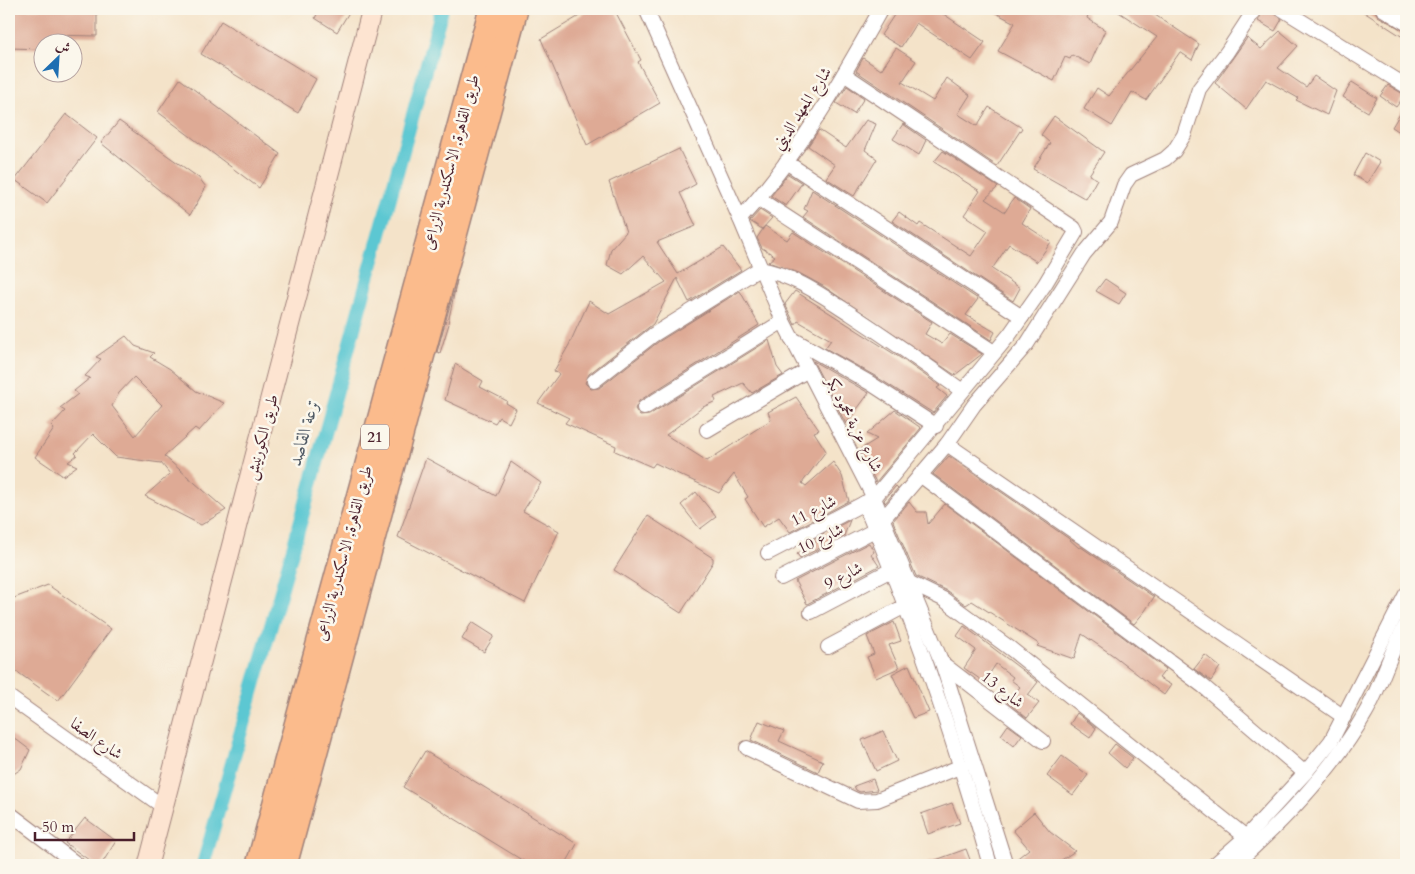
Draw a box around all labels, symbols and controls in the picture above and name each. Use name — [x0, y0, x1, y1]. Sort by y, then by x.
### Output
north arrow — [32, 32, 82, 82]
text: ش — [53, 35, 74, 58]
street label: شارع المعهد الديني — [767, 63, 839, 156]
street label: طريق القاهرة, الاسكندرية الزراعى — [417, 72, 485, 252]
street label: شارع عزبة محمود بكر — [818, 371, 888, 477]
street label: طريق الكورنيش — [240, 392, 284, 483]
water label: ترعة القاصد — [283, 396, 326, 469]
road number: 21 — [361, 424, 389, 450]
street label: طريق القاهرة, الاسكندرية الزراعى — [310, 463, 378, 643]
street label: شارع 11 — [787, 490, 841, 533]
street label: شارع 10 — [794, 518, 848, 561]
street label: شارع 9 — [821, 557, 867, 597]
street label: شارع 13 — [975, 666, 1028, 715]
street label: شارع الصفا — [65, 713, 127, 767]
scale bar — [35, 809, 134, 841]
text: 50 m — [42, 817, 74, 837]

